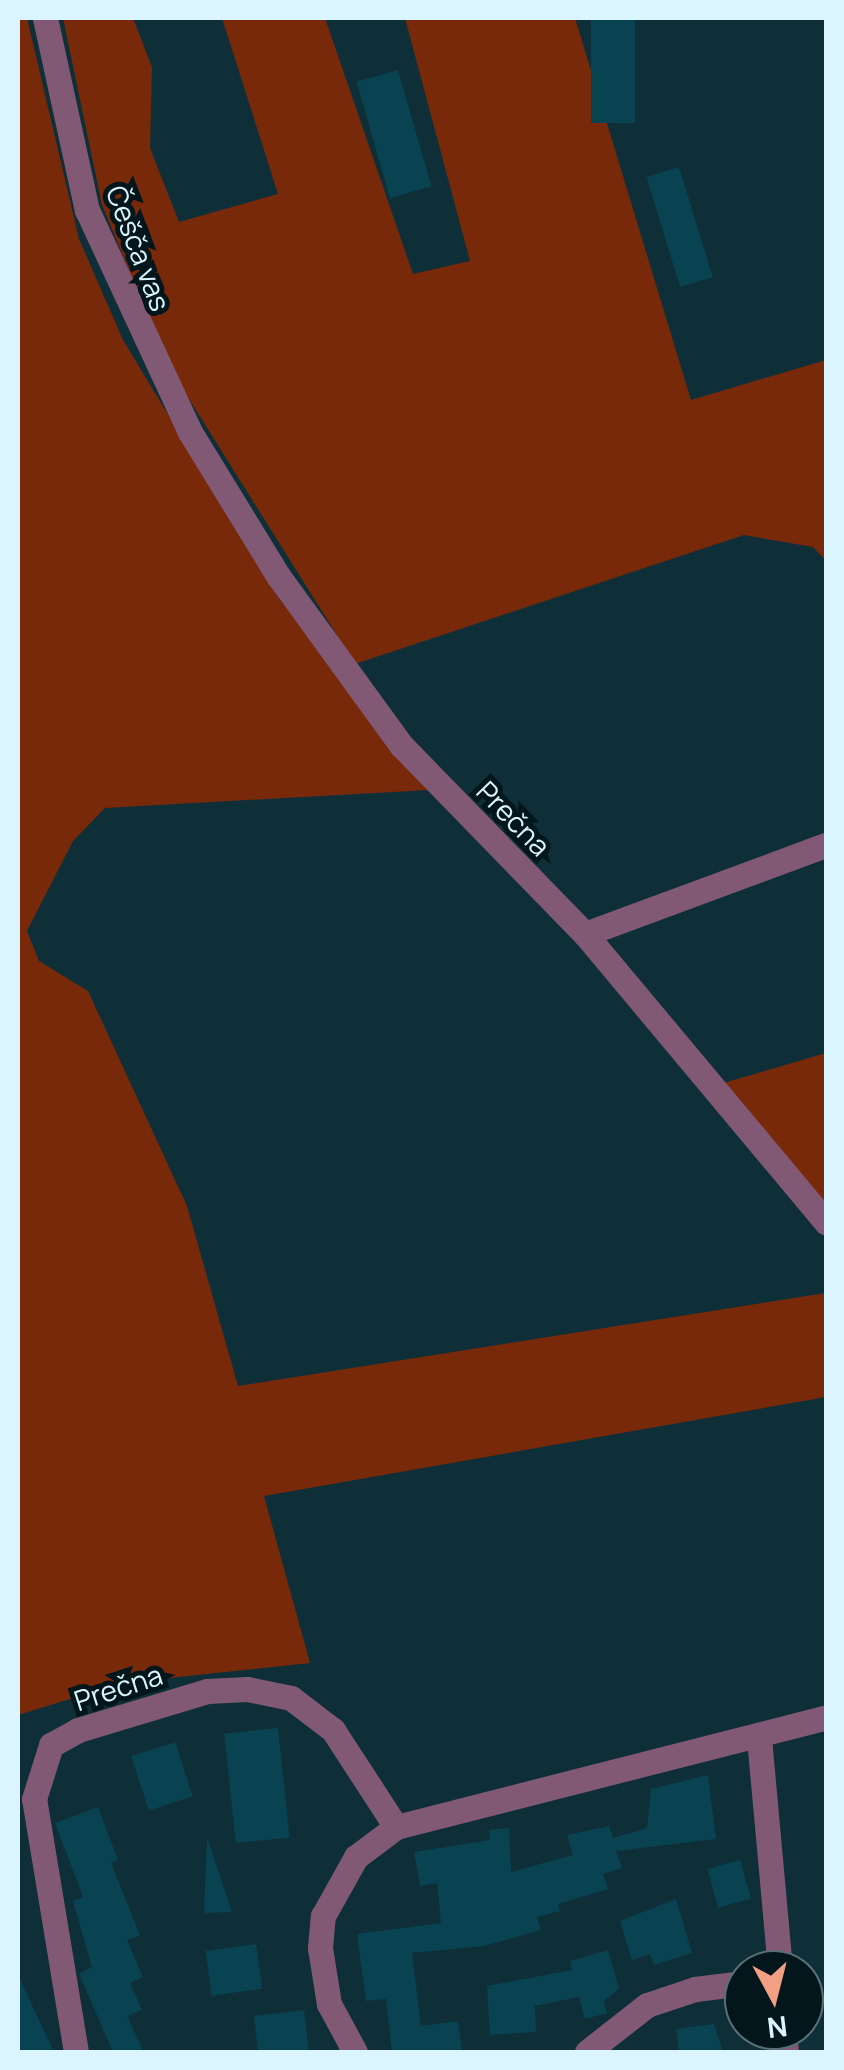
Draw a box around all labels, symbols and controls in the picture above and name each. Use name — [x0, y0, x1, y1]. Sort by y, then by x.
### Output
street label: Češča vas — [100, 181, 178, 315]
street label: Prečna — [470, 774, 558, 862]
street label: Prečna — [70, 1657, 166, 1717]
north arrow — [724, 1950, 824, 2050]
text: N — [765, 2008, 790, 2048]

